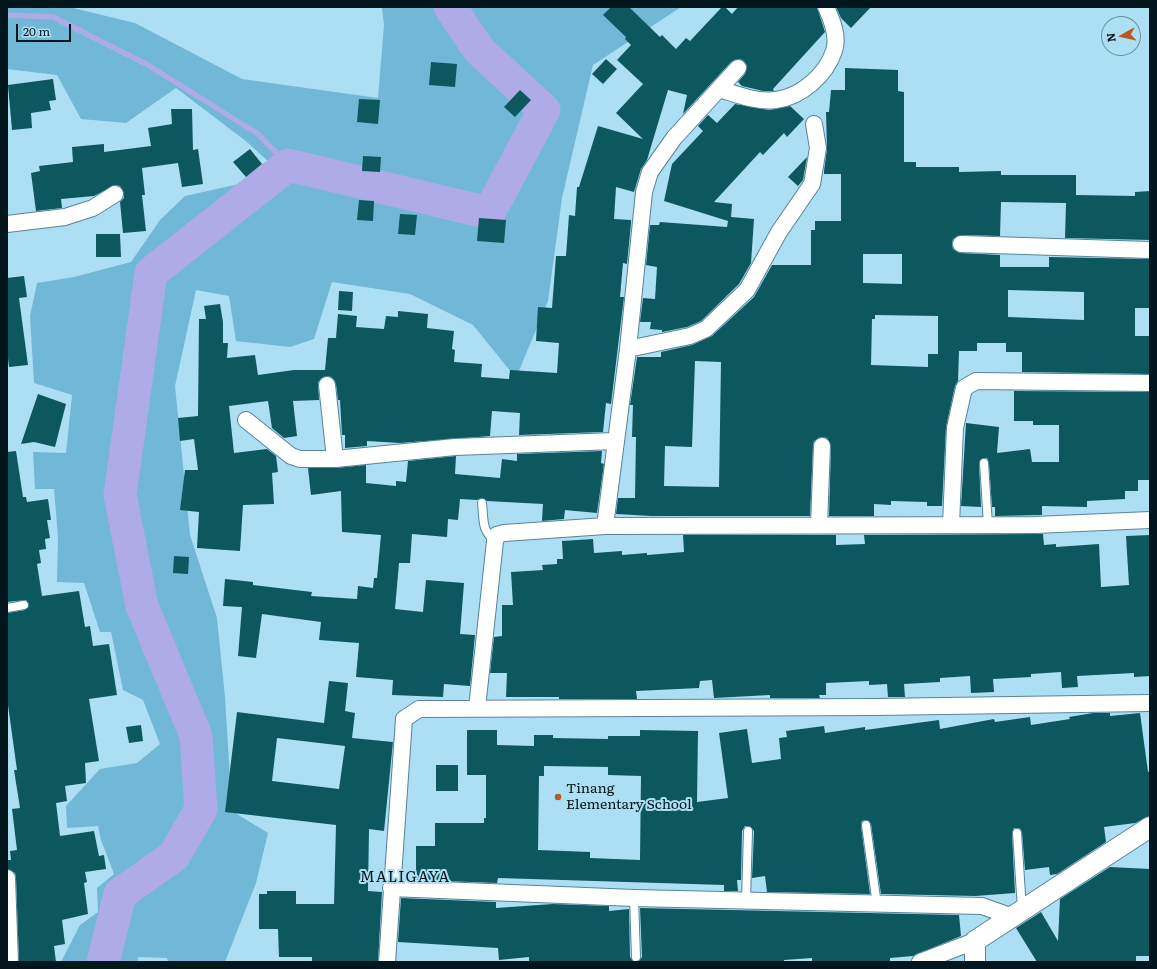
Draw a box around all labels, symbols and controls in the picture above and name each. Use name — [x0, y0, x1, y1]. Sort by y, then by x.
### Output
scale bar — [18, 16, 73, 42]
north arrow — [1101, 16, 1141, 56]
text: 20 m — [23, 22, 50, 40]
text: N — [1102, 32, 1119, 43]
place label: Tinang Elementary School — [566, 781, 692, 814]
marker: Tinang Elementary School — [553, 792, 563, 802]
district label: MALIGAYA — [360, 869, 450, 887]

